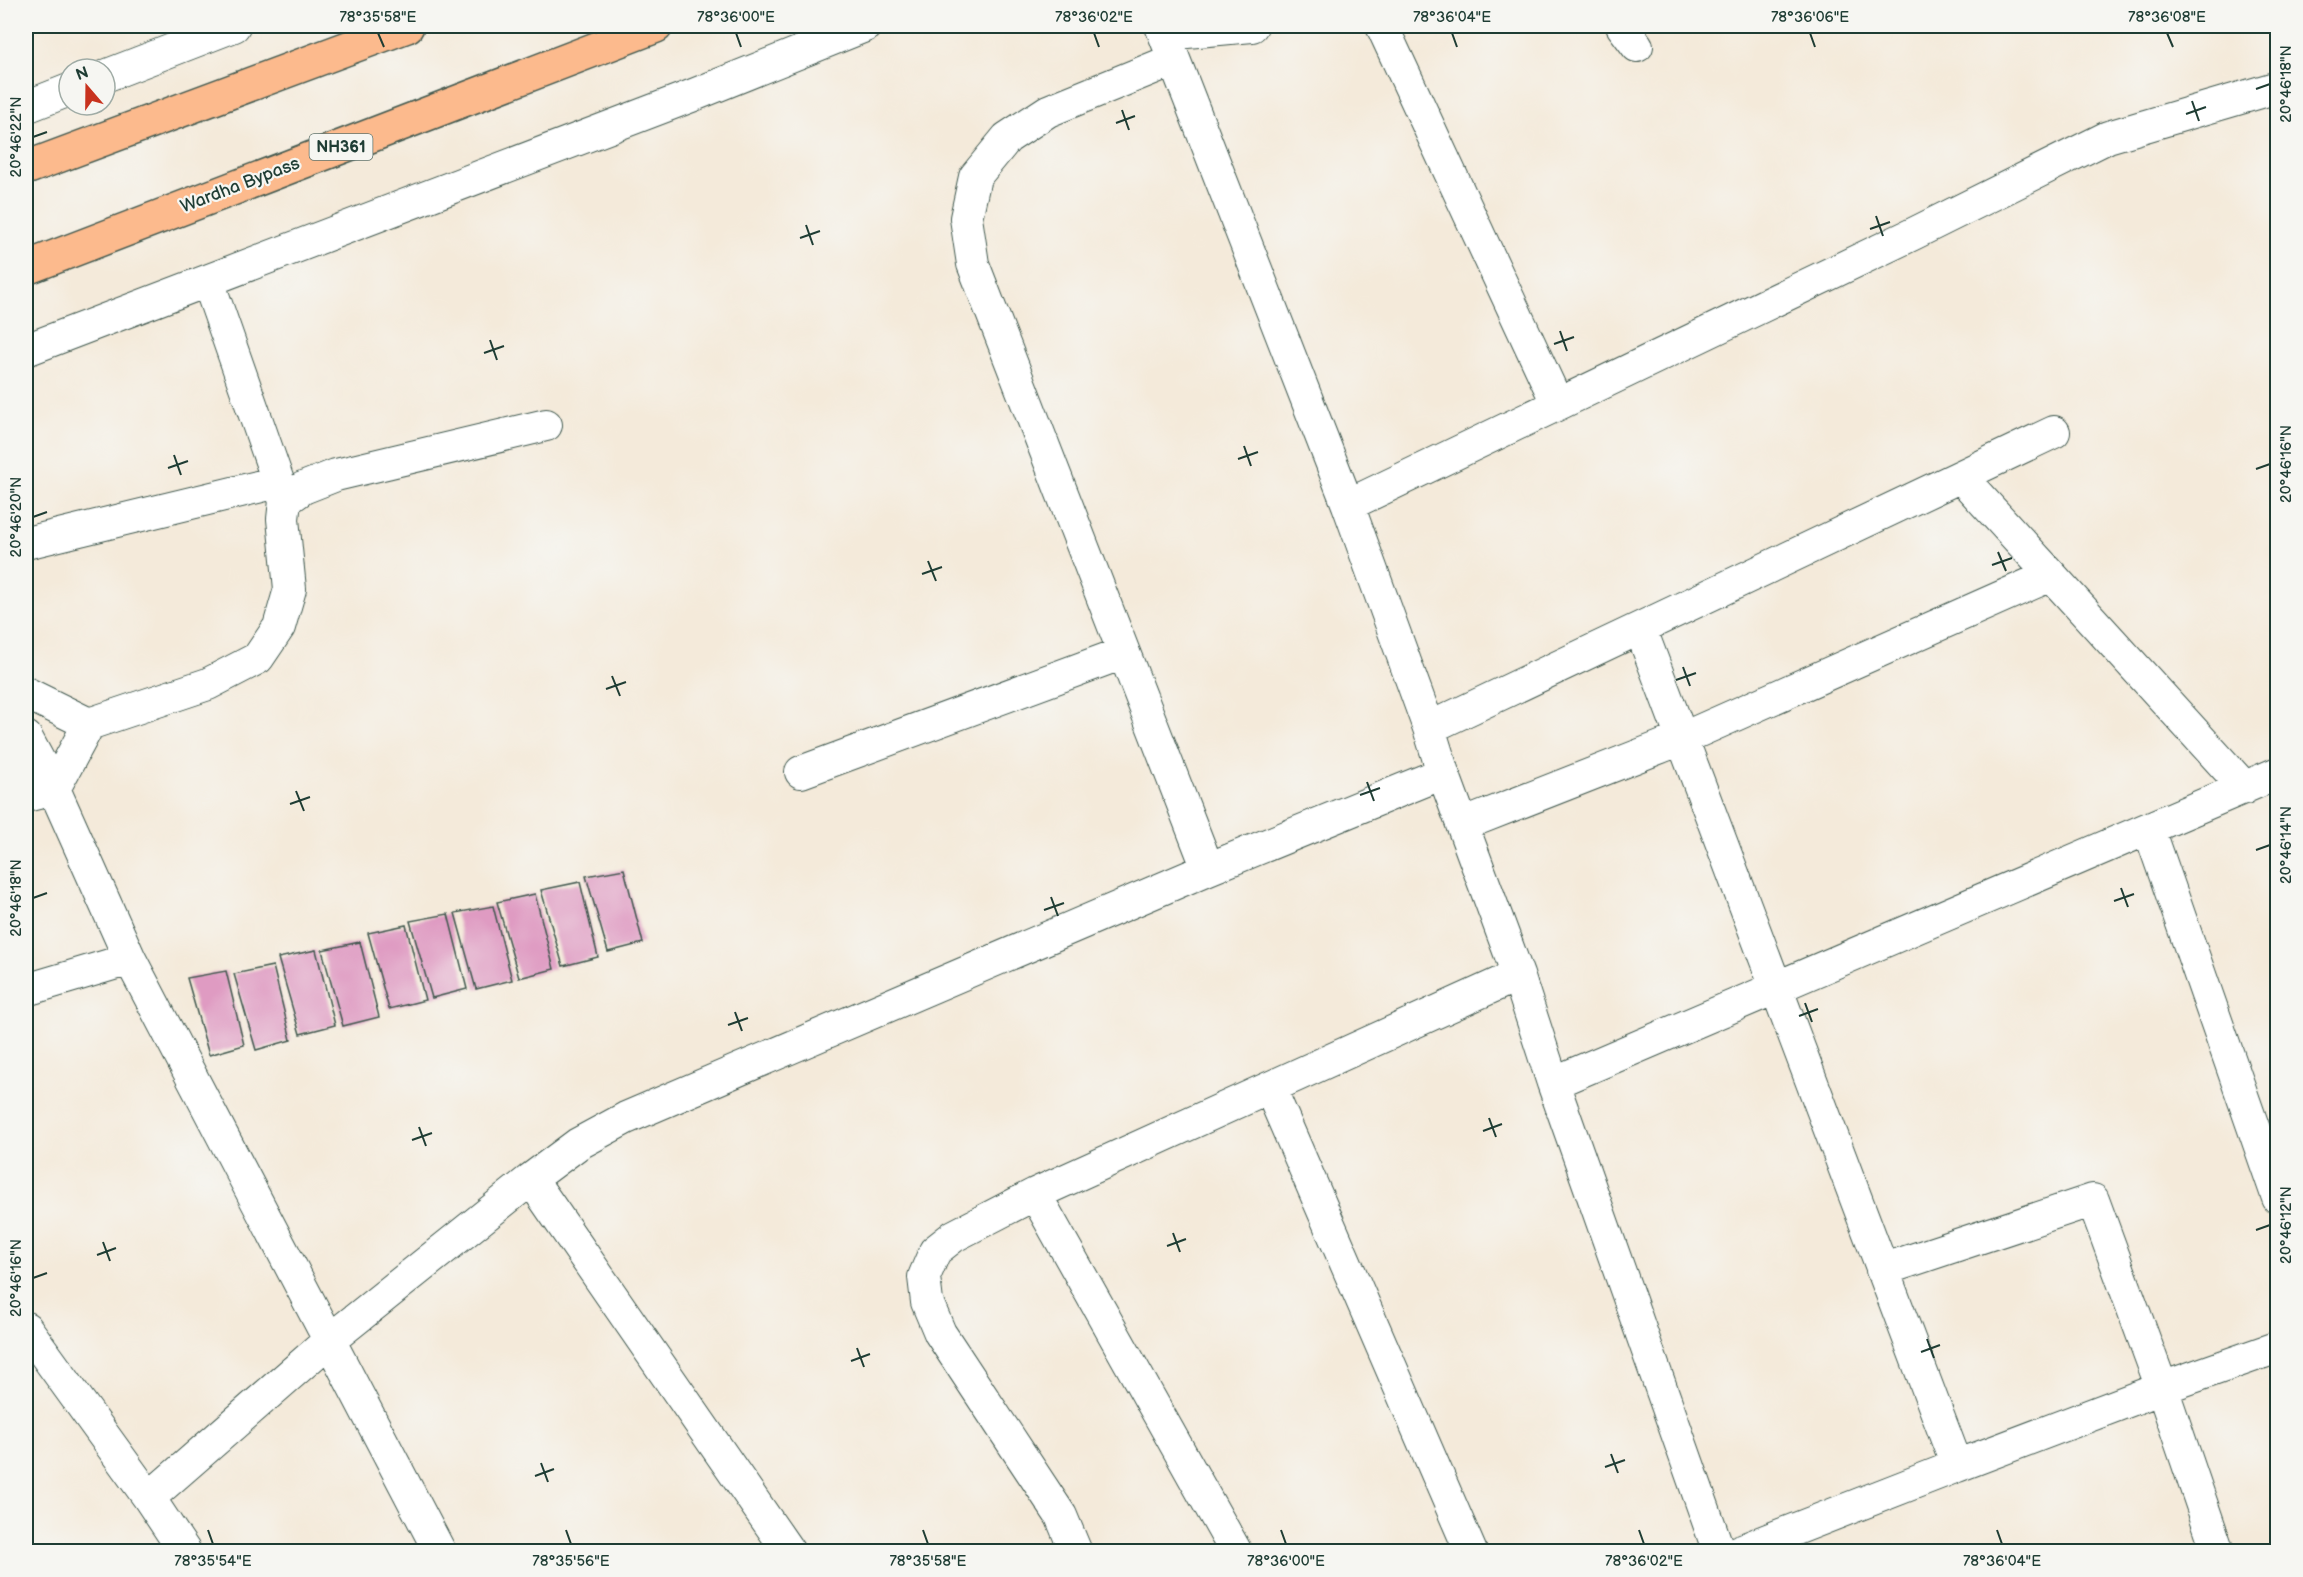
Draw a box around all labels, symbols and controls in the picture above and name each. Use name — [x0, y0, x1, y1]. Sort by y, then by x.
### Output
text: 78°35'58"E — [339, 8, 417, 27]
text: 78°36'00"E — [697, 8, 775, 27]
text: 78°36'02"E — [1055, 8, 1133, 27]
text: 78°36'04"E — [1413, 8, 1491, 27]
text: 78°36'06"E — [1771, 8, 1849, 27]
text: 78°36'08"E — [2128, 8, 2206, 27]
text: 20°46'18"N — [2277, 45, 2296, 123]
north arrow — [57, 57, 117, 117]
text: N — [73, 63, 91, 85]
text: 20°46'22"N — [7, 97, 26, 177]
road number: NH361 — [310, 134, 372, 160]
street label: Wardha Bypass — [177, 153, 303, 217]
text: 20°46'16"N — [2277, 425, 2296, 503]
text: 20°46'20"N — [7, 477, 26, 557]
text: 20°46'14"N — [2277, 806, 2296, 884]
text: 20°46'18"N — [7, 859, 26, 937]
text: 20°46'12"N — [2277, 1186, 2296, 1264]
text: 20°46'16"N — [7, 1239, 26, 1317]
text: 78°35'54"E — [174, 1552, 252, 1571]
text: 78°35'56"E — [532, 1552, 610, 1571]
text: 78°35'58"E — [889, 1552, 967, 1571]
text: 78°36'00"E — [1247, 1552, 1325, 1571]
text: 78°36'02"E — [1605, 1552, 1683, 1571]
text: 78°36'04"E — [1963, 1552, 2041, 1571]

